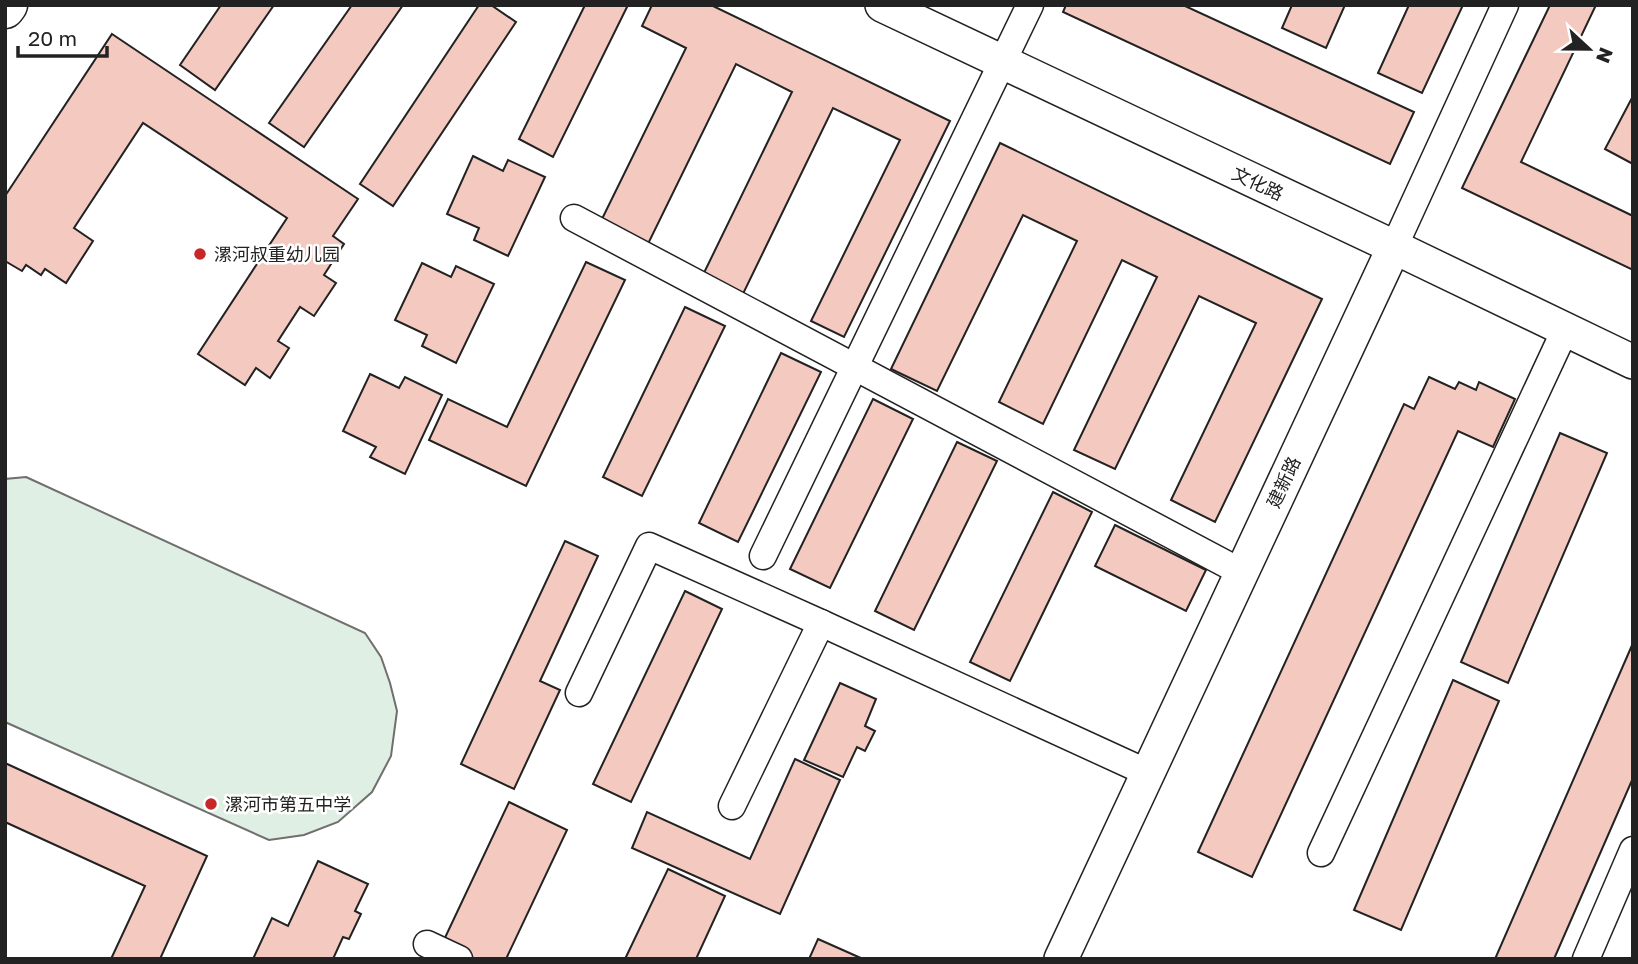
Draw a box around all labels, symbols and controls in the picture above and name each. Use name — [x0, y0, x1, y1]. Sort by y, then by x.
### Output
scale bar — [18, 14, 107, 58]
north arrow — [1554, 14, 1624, 84]
text: 20 m — [28, 25, 77, 51]
text: N — [1592, 45, 1619, 67]
street label: 文化路 — [1229, 162, 1287, 204]
place label: 漯河叔重幼儿园 — [214, 243, 340, 265]
marker: 漯河叔重幼儿园 — [192, 246, 208, 262]
street label: 建新路 — [1262, 453, 1304, 511]
place label: 漯河市第五中学 — [225, 793, 351, 815]
marker: 漯河市第五中学 — [203, 796, 219, 812]

